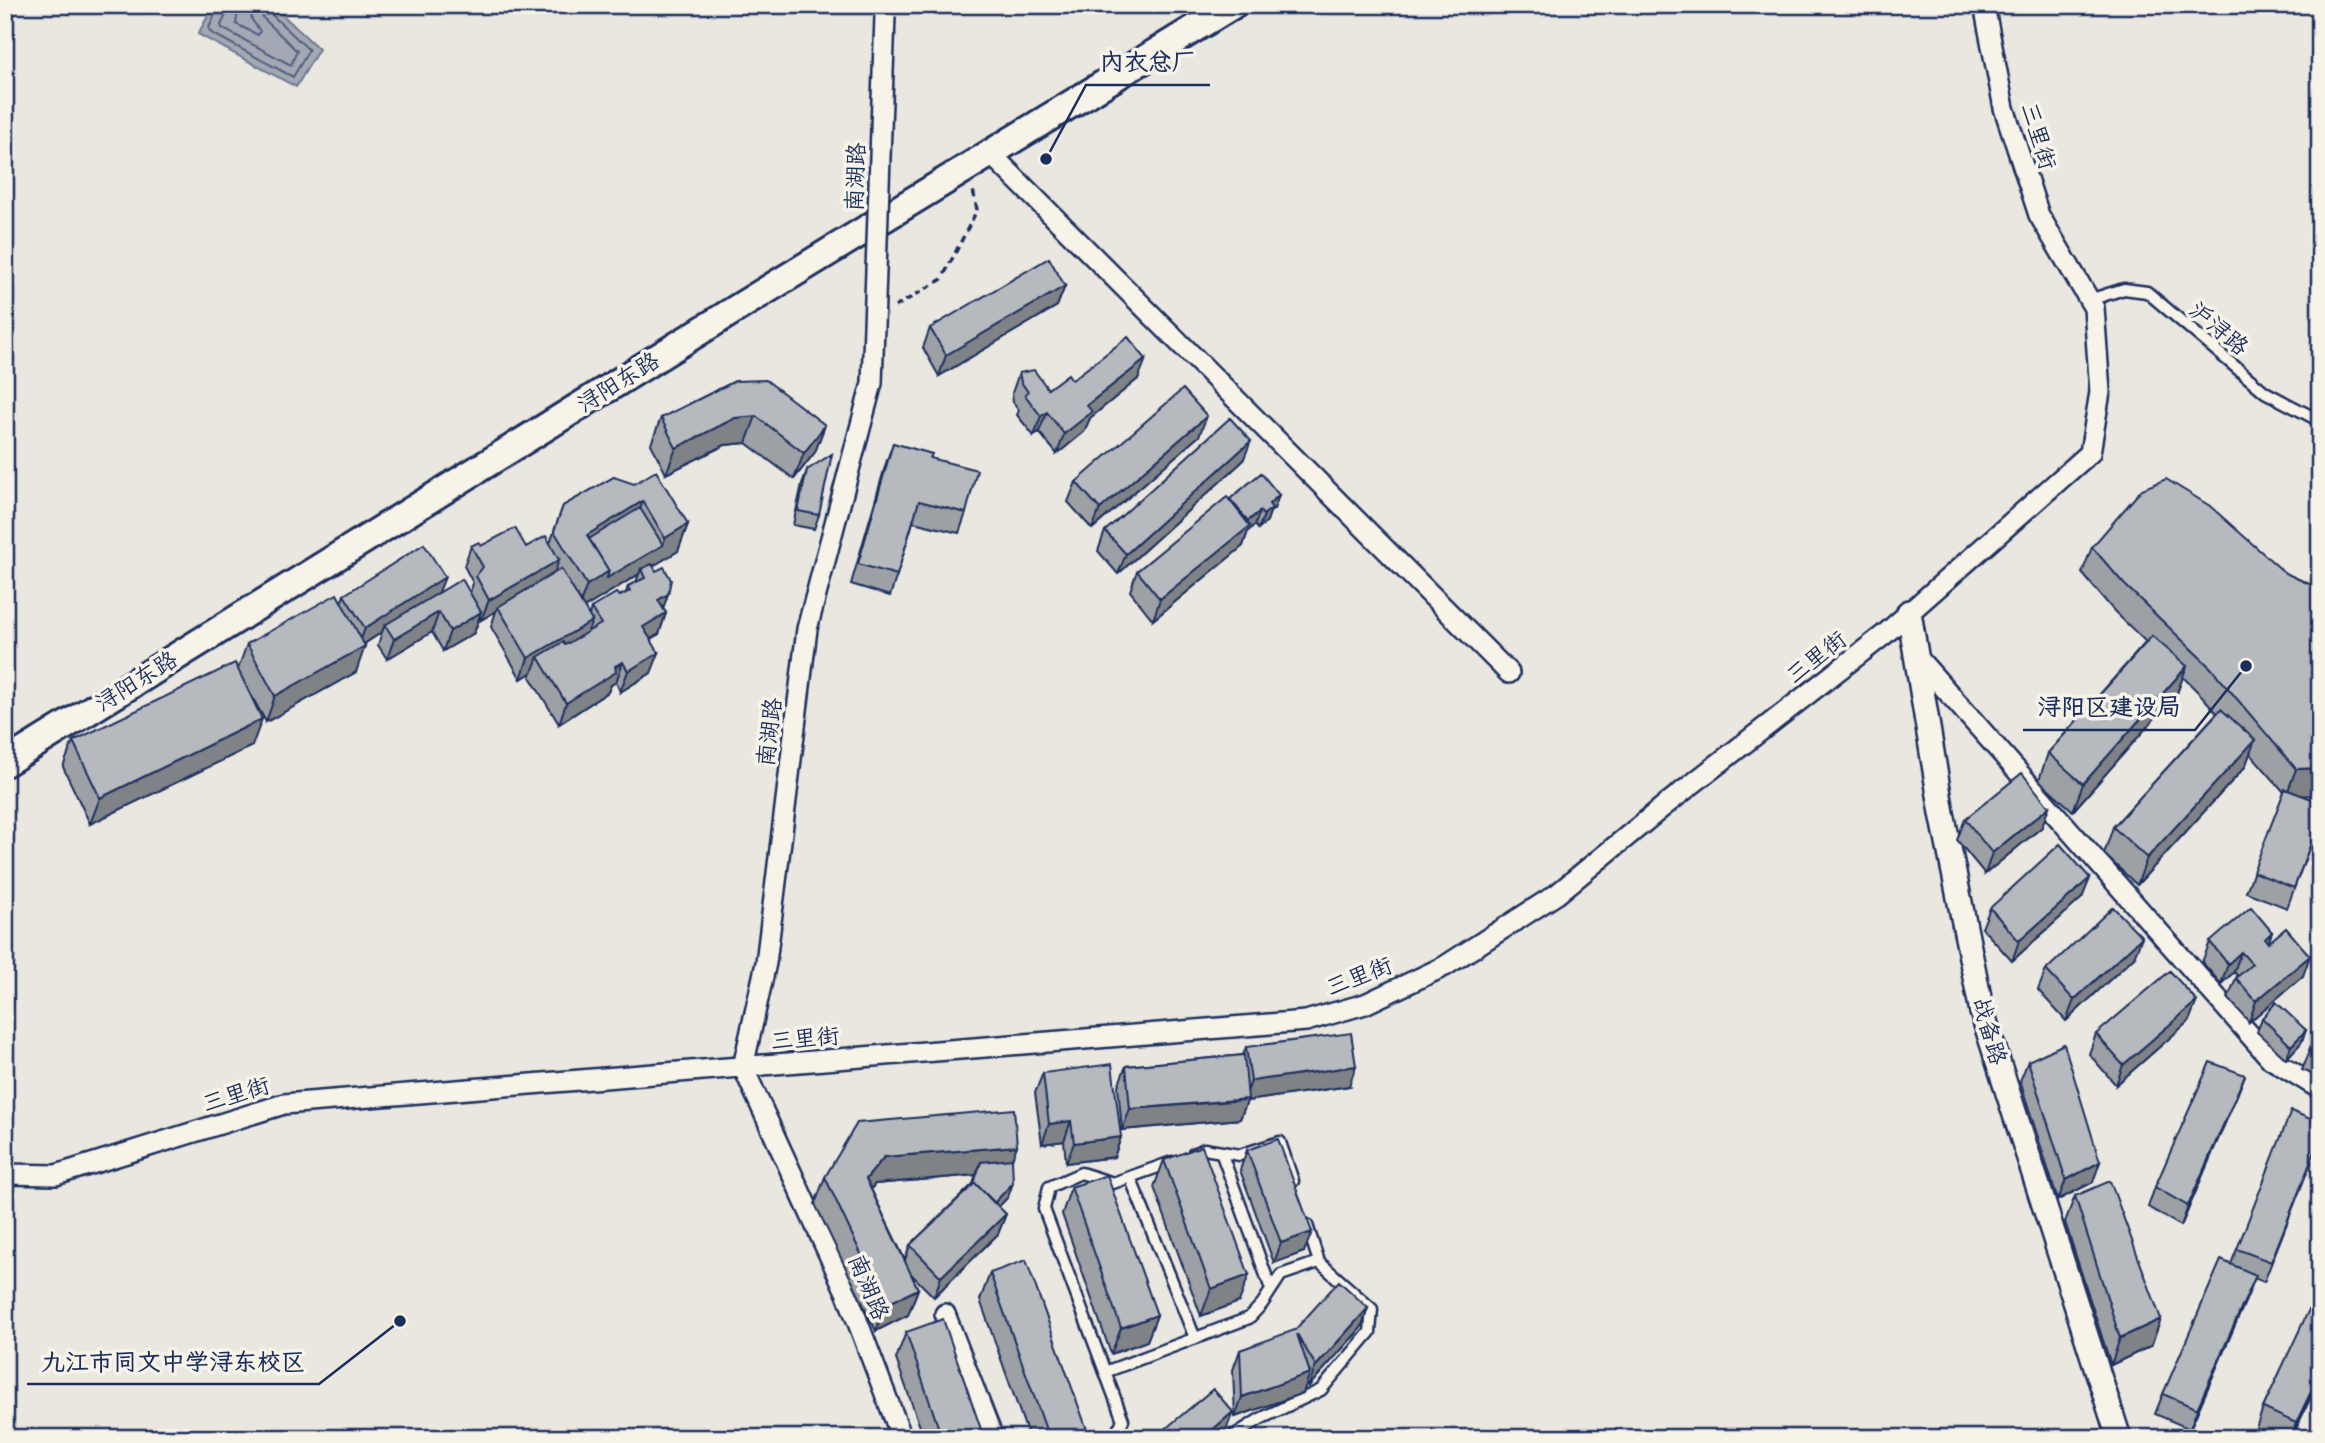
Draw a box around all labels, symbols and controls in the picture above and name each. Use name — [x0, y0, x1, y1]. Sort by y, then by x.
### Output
callout: 内衣总厂 — [1086, 40, 1210, 85]
text: 内衣总厂 — [1100, 48, 1196, 79]
street label: 三里街 — [2013, 99, 2062, 174]
street label: 南湖路 — [841, 142, 873, 212]
street label: 沪浔路 — [2182, 296, 2254, 363]
street label: 浔阳东路 — [572, 347, 666, 421]
street label: 三里街 — [1781, 626, 1854, 692]
street label: 浔阳东路 — [90, 646, 184, 720]
callout: 浔阳区建设局 — [2023, 685, 2195, 730]
text: 浔阳区建设局 — [2037, 693, 2181, 724]
street label: 南湖路 — [752, 696, 790, 768]
street label: 三里街 — [1322, 951, 1397, 1004]
street label: 战备路 — [1964, 994, 2012, 1069]
street label: 三里街 — [769, 1022, 841, 1058]
street label: 三里街 — [199, 1071, 274, 1120]
street label: 南湖路 — [840, 1250, 894, 1325]
callout: 九江市同文中学浔东校区 — [27, 1339, 319, 1384]
text: 九江市同文中学浔东校区 — [41, 1348, 305, 1379]

